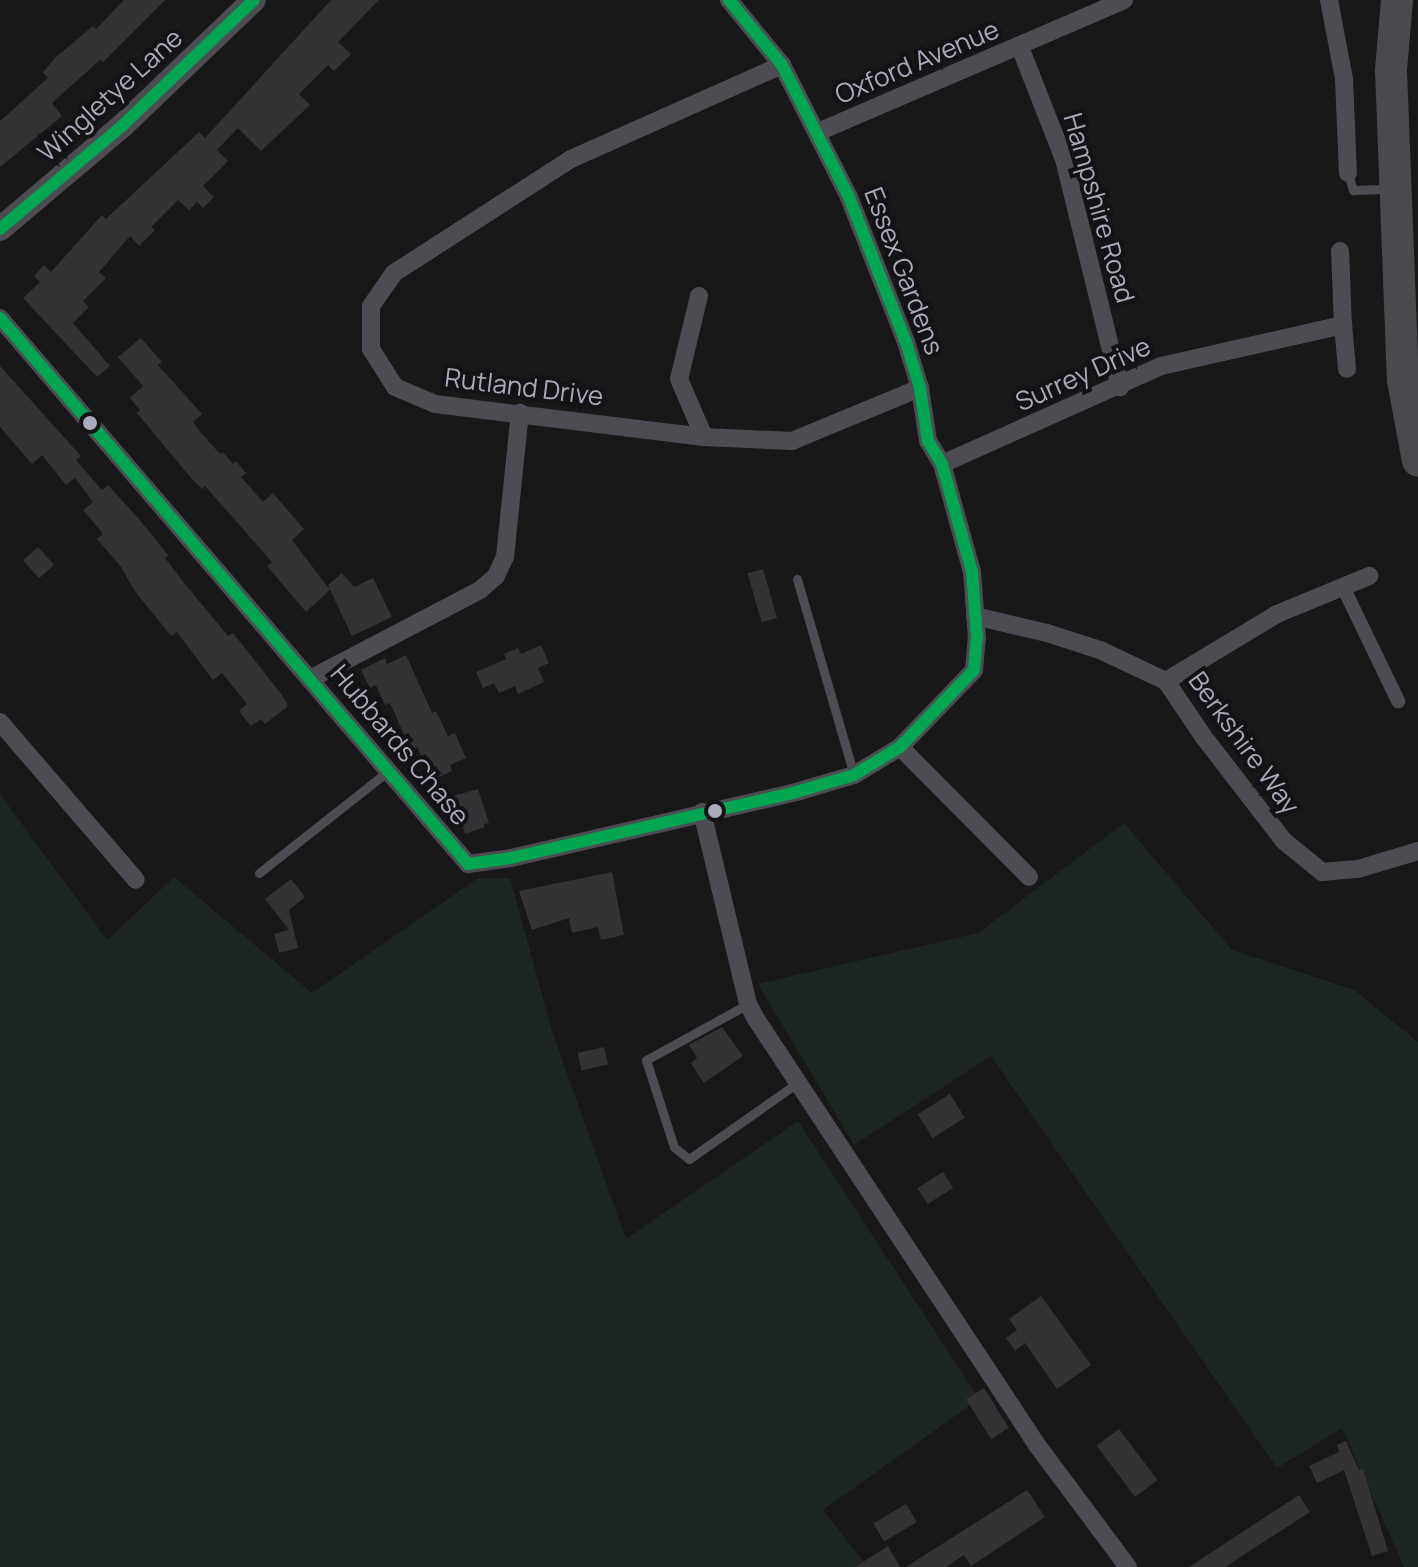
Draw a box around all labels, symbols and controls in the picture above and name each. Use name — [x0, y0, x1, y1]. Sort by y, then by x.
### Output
street label: Oxford Avenue — [830, 13, 1004, 111]
street label: Wingletye Lane — [31, 22, 189, 168]
street label: Hampshire Road — [1057, 110, 1141, 306]
street label: Essex Gardens — [858, 183, 950, 359]
street label: Surrey Drive — [1011, 330, 1155, 418]
street label: Rutland Drive — [443, 362, 605, 412]
unlabelled marker — [82, 415, 98, 431]
street label: Hubbards Chase — [324, 659, 476, 831]
street label: Berkshire Way — [1182, 666, 1306, 820]
unlabelled marker — [707, 803, 723, 819]

